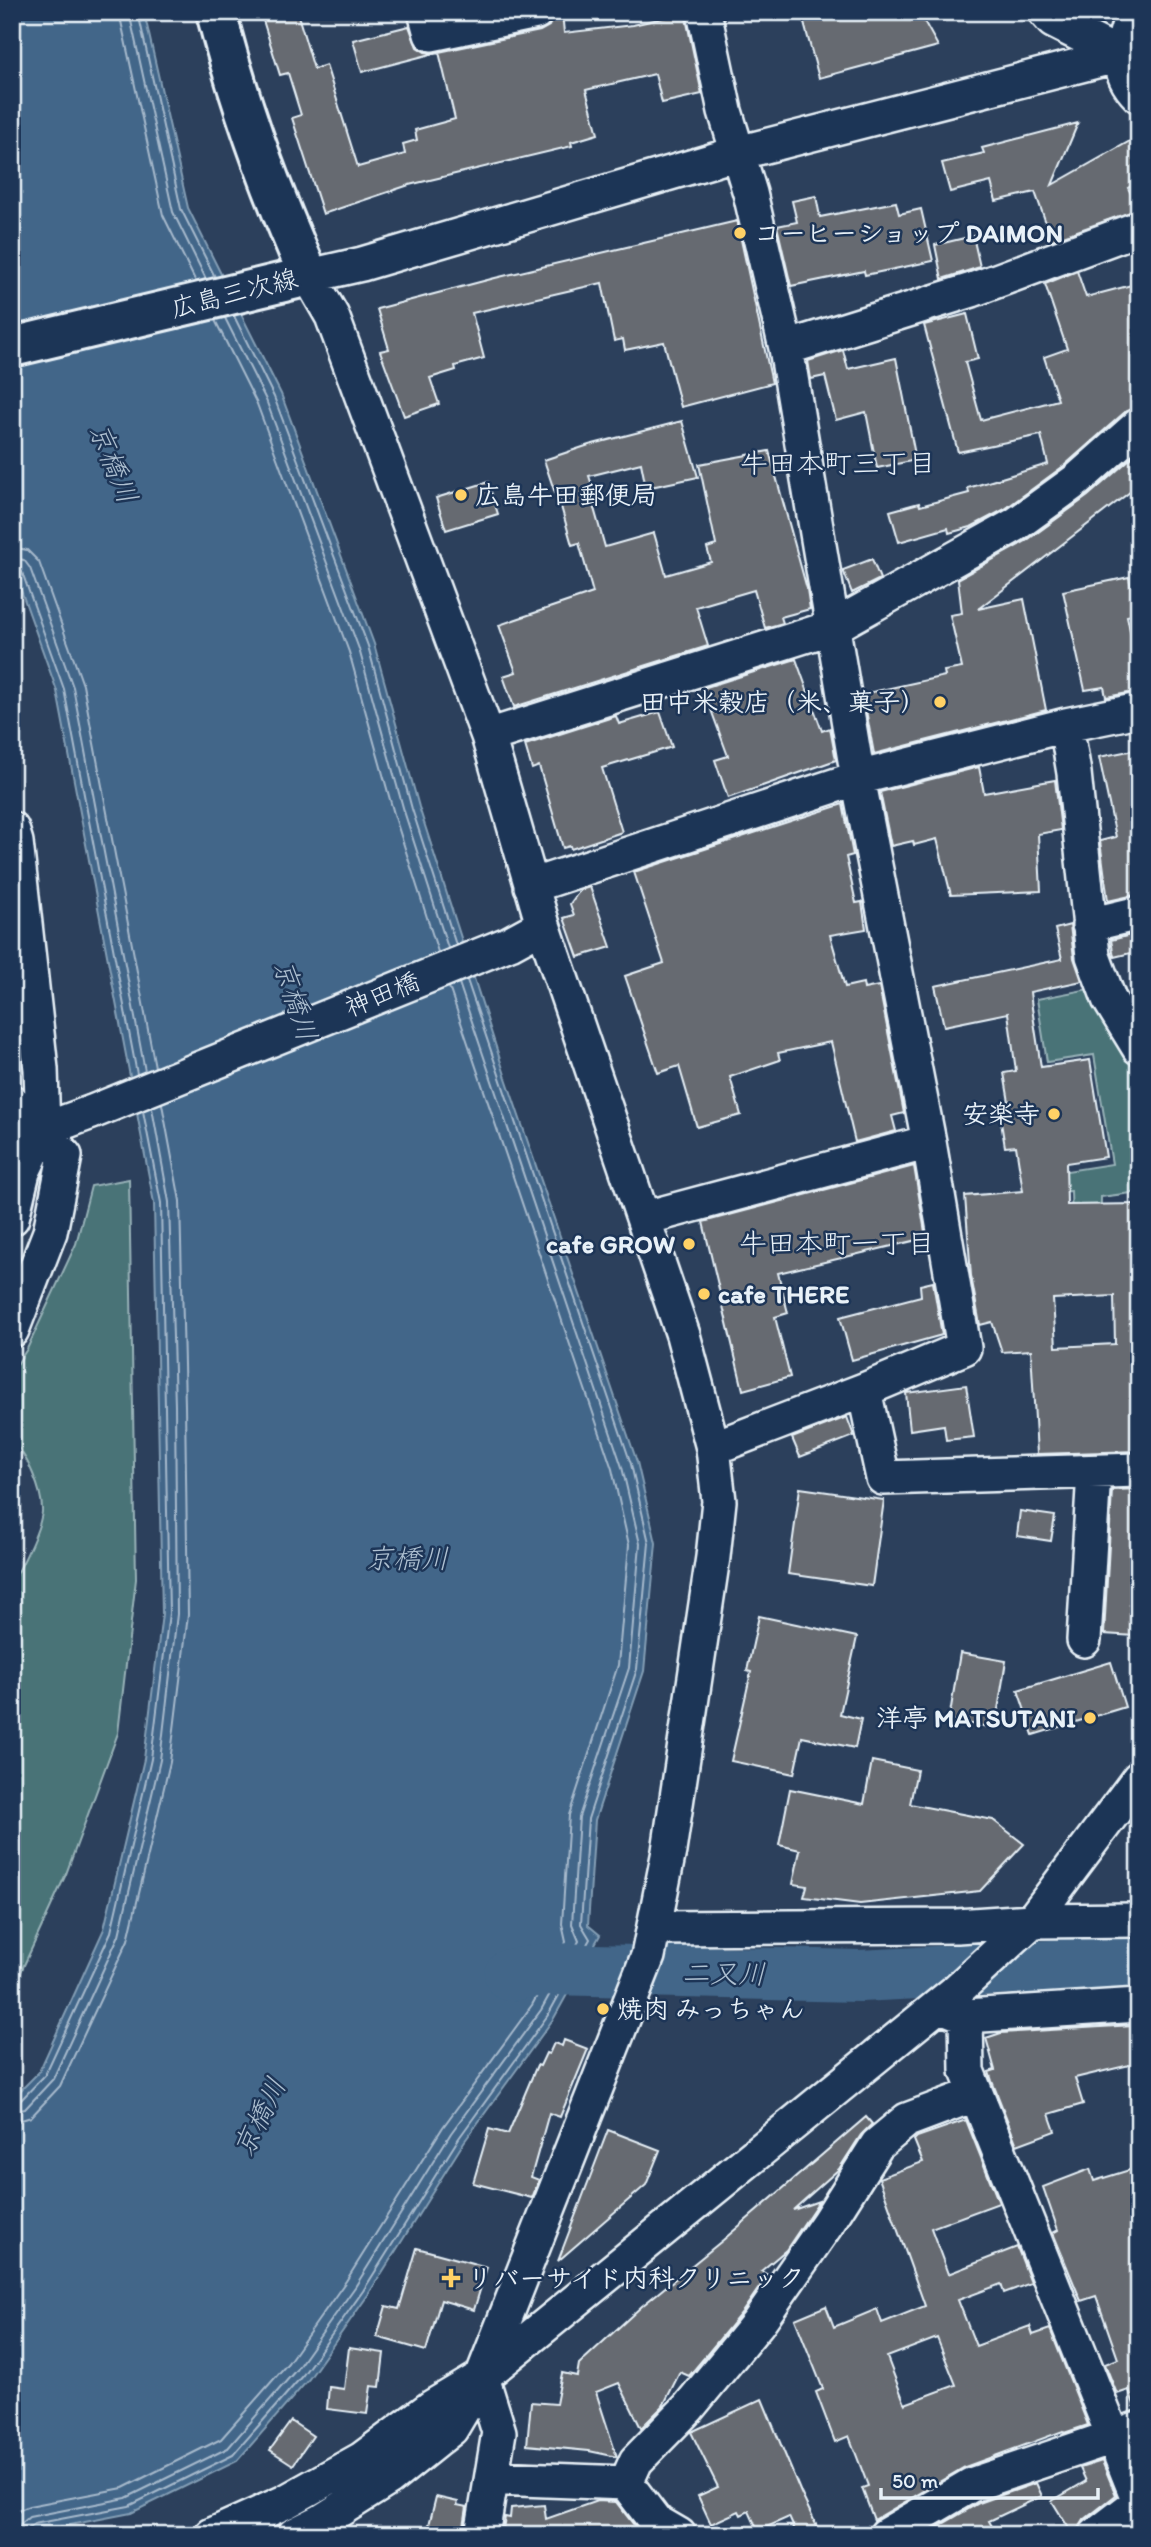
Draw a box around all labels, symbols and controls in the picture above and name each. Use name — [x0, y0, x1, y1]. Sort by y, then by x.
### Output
place label: コーヒーショップ DAIMON — [754, 217, 1063, 249]
marker: コーヒーショップ DAIMON — [732, 225, 748, 241]
street label: 広島三次線 — [167, 262, 301, 324]
water label: 京橋川 — [83, 418, 145, 508]
district label: 牛田本町三丁目 — [740, 446, 936, 480]
place label: 広島牛田郵便局 — [475, 479, 657, 511]
marker: 広島牛田郵便局 — [453, 487, 469, 503]
place label: 田中米穀店（米、菓子） — [640, 686, 926, 718]
marker: 田中米穀店（米、菓子） — [932, 694, 948, 710]
water label: 京橋川 — [267, 955, 325, 1045]
street label: 神田橋 — [340, 965, 424, 1023]
place label: 安楽寺 — [962, 1098, 1040, 1130]
marker: 安楽寺 — [1046, 1106, 1062, 1122]
district label: 牛田本町一丁目 — [739, 1226, 935, 1260]
place label: cafe GROW — [546, 1228, 676, 1260]
marker: cafe GROW — [681, 1236, 697, 1252]
place label: cafe THERE — [718, 1278, 850, 1310]
marker: cafe THERE — [696, 1286, 712, 1302]
water label: 京橋川 — [365, 1541, 449, 1575]
place label: 洋亭 MATSUTANI — [876, 1702, 1076, 1734]
marker: 洋亭 MATSUTANI — [1082, 1710, 1098, 1726]
water label: 二又川 — [682, 1955, 766, 1991]
place label: 焼肉 みっちゃん — [617, 1993, 805, 2025]
marker: 焼肉 みっちゃん — [595, 2001, 611, 2017]
water label: 京橋川 — [225, 2072, 293, 2162]
place label: リバーサイド内科クリニック — [467, 2262, 804, 2294]
marker: リバーサイド内科クリニック — [441, 2268, 461, 2288]
scale bar — [881, 2456, 1098, 2500]
text: 50 m — [892, 2468, 939, 2493]

